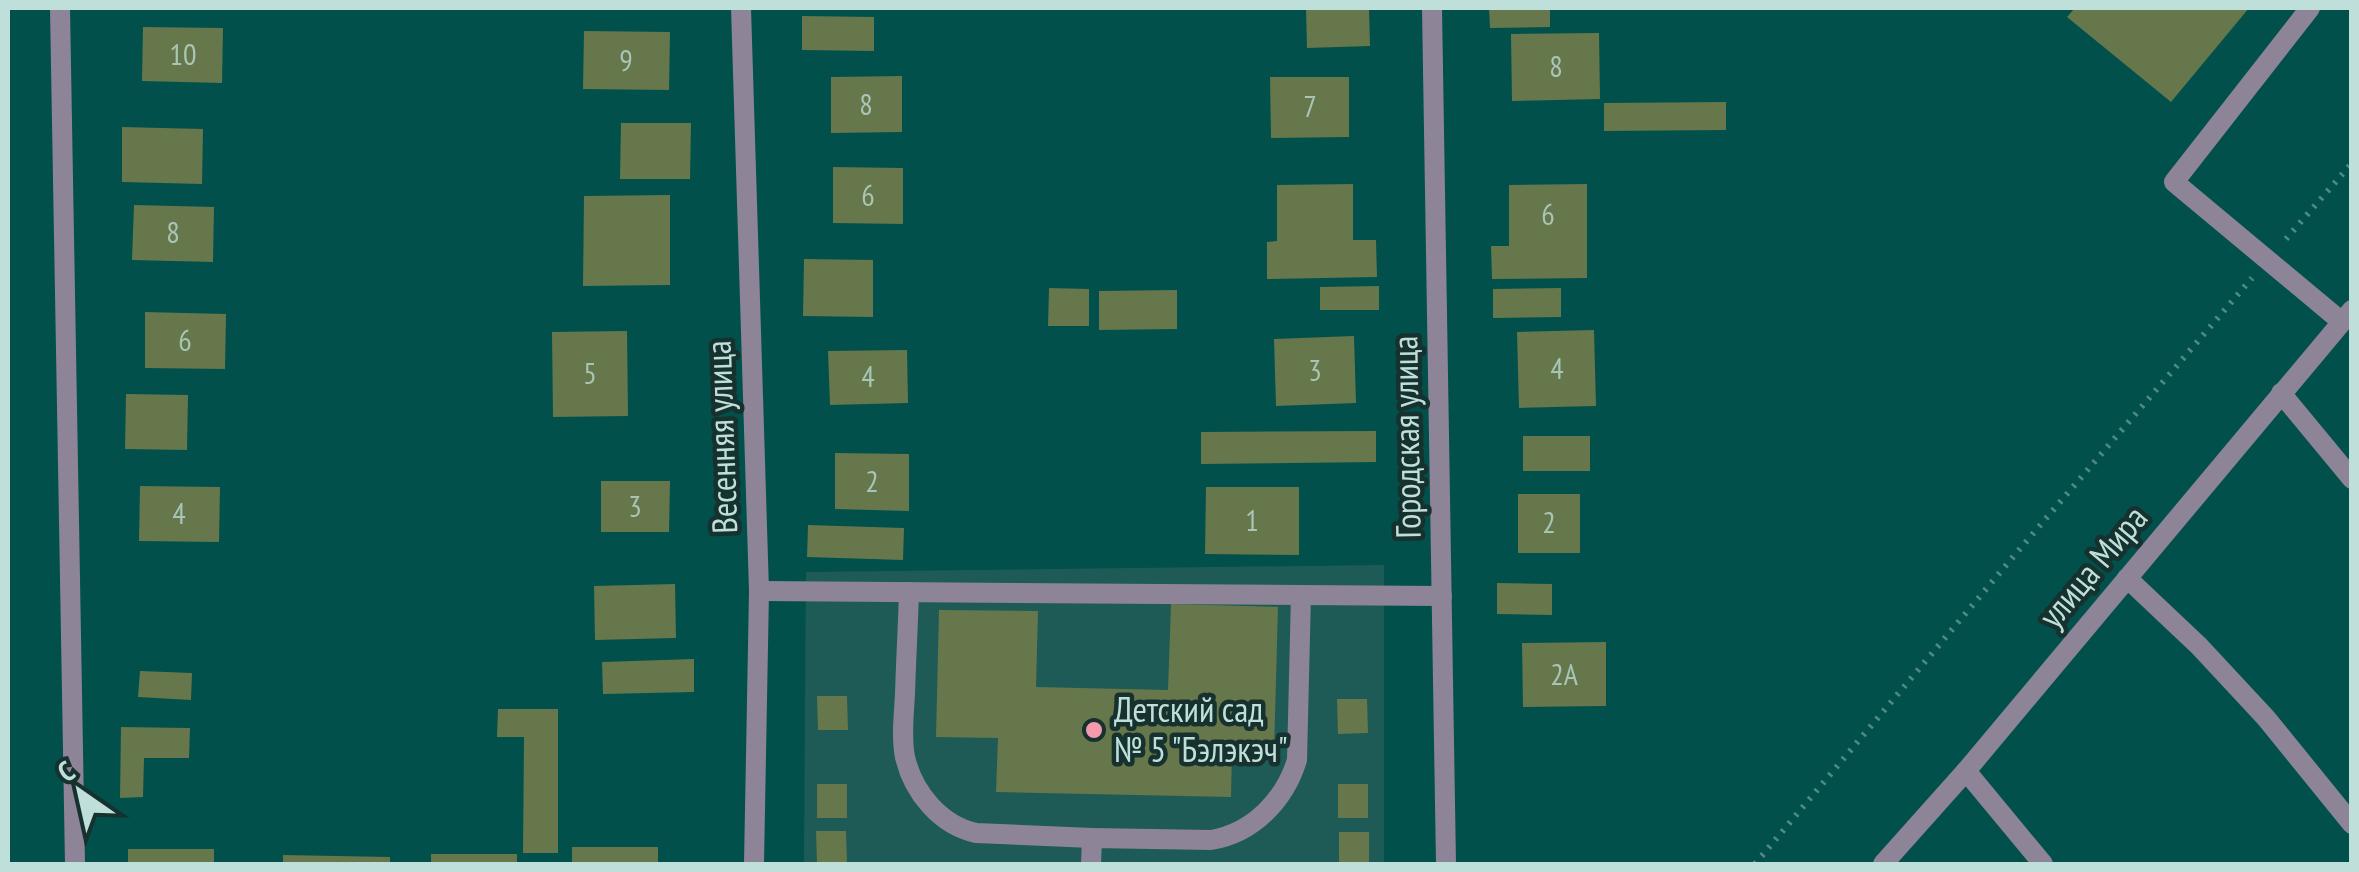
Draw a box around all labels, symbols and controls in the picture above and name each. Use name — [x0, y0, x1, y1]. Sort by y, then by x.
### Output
house number: 10 — [170, 34, 197, 73]
house number: 9 — [619, 40, 633, 79]
house number: 8 — [1549, 46, 1563, 85]
house number: 8 — [859, 84, 873, 123]
house number: 7 — [1303, 86, 1317, 125]
house number: 6 — [861, 175, 875, 214]
house number: 6 — [1541, 194, 1555, 233]
house number: 8 — [166, 212, 180, 251]
house number: 6 — [178, 320, 192, 359]
street label: Городская улица — [1381, 335, 1431, 539]
street label: Весенняя улица — [695, 340, 747, 535]
house number: 4 — [1550, 348, 1564, 387]
house number: 3 — [1308, 350, 1322, 389]
house number: 5 — [583, 353, 597, 392]
house number: 4 — [861, 356, 875, 395]
house number: 2 — [865, 461, 879, 500]
house number: 3 — [628, 486, 642, 525]
house number: 4 — [172, 493, 186, 532]
street label: улица Мира — [2028, 496, 2157, 637]
house number: 1 — [1245, 500, 1259, 539]
house number: 2 — [1542, 502, 1556, 541]
house number: 2А — [1550, 654, 1579, 693]
place label: Детский сад № 5 "Бэлэкэч" — [1114, 686, 1288, 772]
marker: Детский сад № 5 "Бэлэкэч" — [1083, 719, 1105, 741]
north arrow — [30, 742, 130, 842]
text: С — [50, 752, 82, 790]

